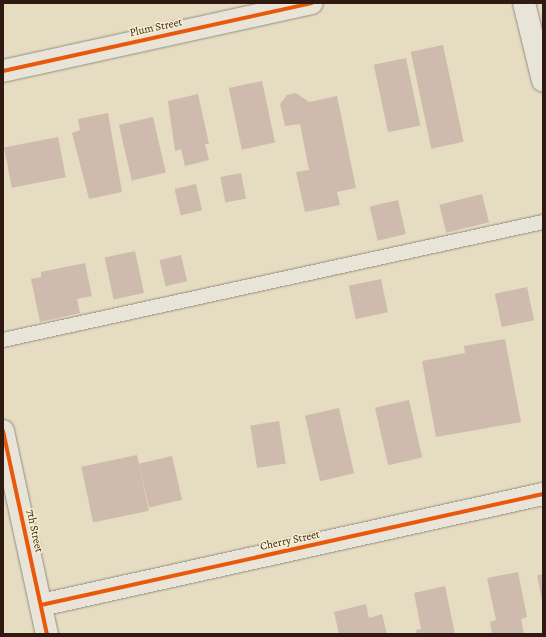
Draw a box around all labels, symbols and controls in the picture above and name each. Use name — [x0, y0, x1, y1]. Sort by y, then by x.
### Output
street label: Plum Street — [129, 16, 183, 40]
street label: 7th Street — [23, 508, 45, 554]
street label: Cherry Street — [259, 528, 321, 554]

